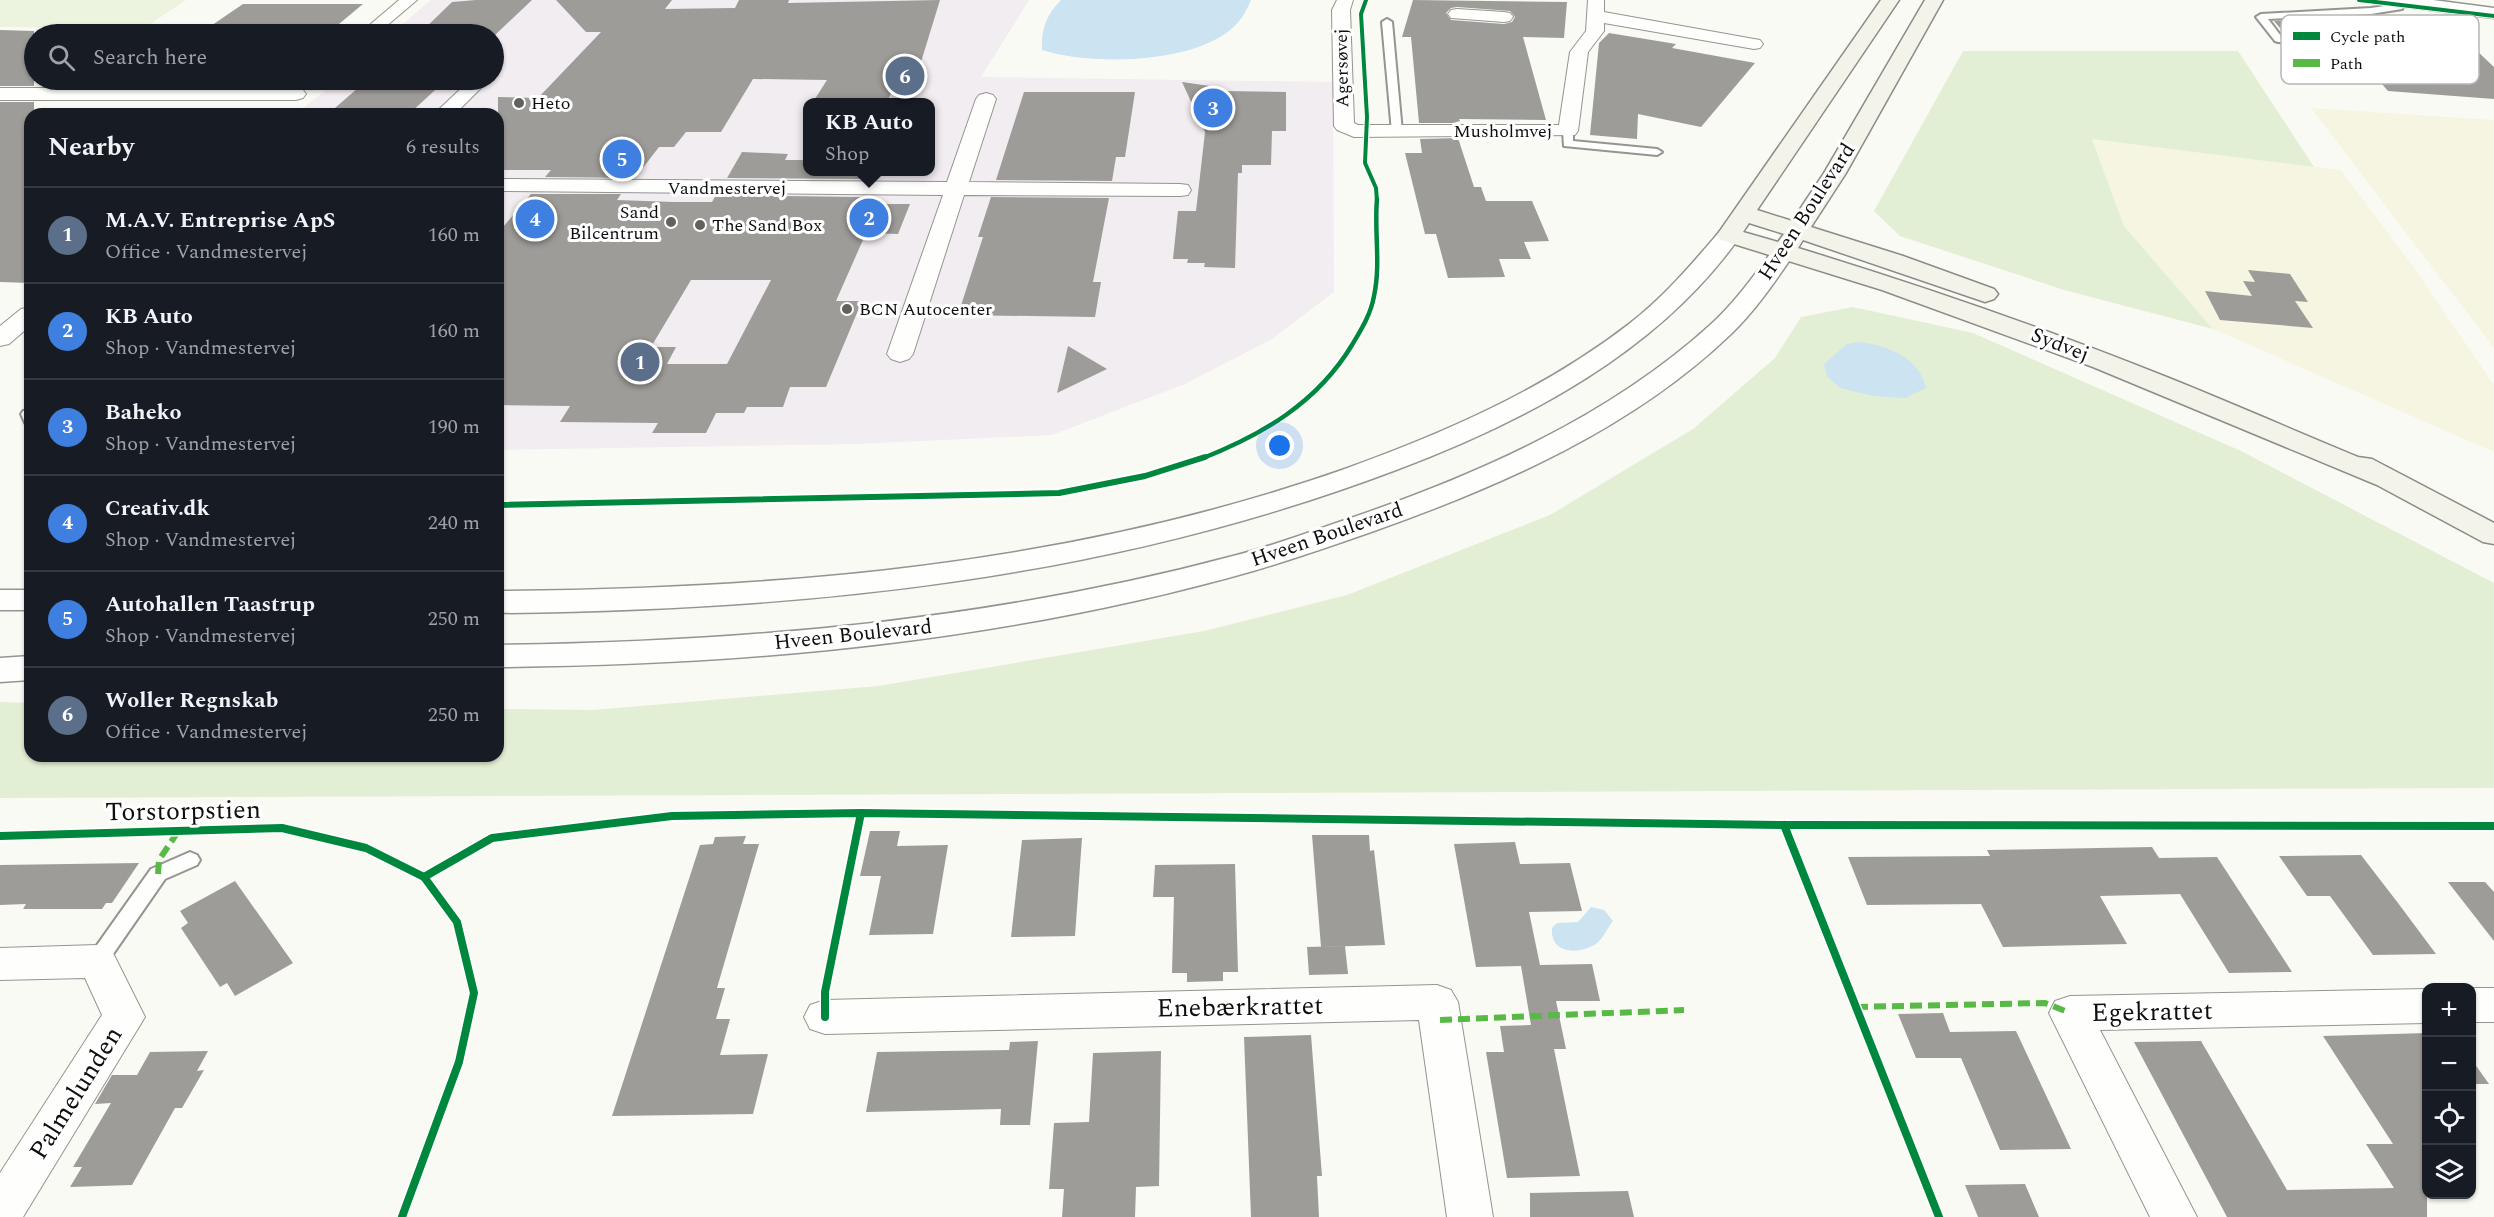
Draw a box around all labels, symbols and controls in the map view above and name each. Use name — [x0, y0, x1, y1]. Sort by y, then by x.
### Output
legend — [2281, 15, 2479, 84]
search box — [24, 24, 504, 90]
text: Cycle path — [2330, 25, 2405, 49]
street label: Agersøvej — [1328, 28, 1356, 108]
icon: search — [45, 41, 78, 74]
text: Search here — [93, 41, 207, 74]
text: Path — [2330, 52, 2363, 76]
pin: 6 — [886, 54, 924, 98]
pin: 3 — [1194, 86, 1232, 130]
place label: Heto — [531, 90, 570, 117]
marker: Heto — [512, 96, 526, 110]
popup — [803, 98, 935, 176]
text: KB Auto — [825, 106, 913, 139]
street label: Musholmvej — [1454, 118, 1552, 145]
text: Nearby — [48, 127, 134, 167]
text: 6 results — [406, 132, 480, 162]
pin: 5 — [602, 136, 642, 182]
street label: Hveen Boulevard — [1750, 137, 1864, 287]
text: Shop — [825, 139, 869, 169]
street label: Vandmestervej — [668, 175, 786, 202]
pin: 4 — [516, 196, 554, 242]
pin: 2 — [850, 196, 888, 240]
place label: Sand Bilcentrum — [569, 199, 659, 247]
text: M.A.V. Entreprise ApS — [105, 204, 335, 237]
place label: The Sand Box — [712, 212, 822, 239]
marker: Sand Bilcentrum — [664, 215, 678, 229]
marker: The Sand Box — [693, 218, 707, 232]
text: 1 — [62, 220, 73, 250]
text: 160 m — [428, 220, 480, 250]
text: Office · Vandmestervej — [105, 237, 308, 267]
place label: BCN Autocenter — [859, 296, 992, 323]
text: KB Auto — [105, 300, 193, 333]
marker: BCN Autocenter — [840, 302, 854, 316]
text: 2 — [62, 316, 73, 346]
text: 160 m — [428, 316, 480, 346]
street label: Sydvej — [2026, 319, 2094, 371]
text: Shop · Vandmestervej — [105, 333, 296, 363]
pin: 1 — [620, 340, 660, 385]
text: Baheko — [105, 396, 181, 429]
text: 3 — [62, 412, 73, 442]
text: 190 m — [428, 412, 480, 442]
text: Shop · Vandmestervej — [105, 429, 296, 459]
your location — [1265, 431, 1294, 460]
text: Creativ.dk — [105, 492, 210, 525]
street label: Hveen Boulevard — [1247, 494, 1407, 576]
text: 4 — [62, 508, 73, 538]
text: 240 m — [428, 508, 480, 538]
text: Shop · Vandmestervej — [105, 525, 296, 555]
text: Autohallen Taastrup — [105, 588, 315, 621]
text: 5 — [62, 604, 73, 634]
text: 250 m — [428, 604, 480, 634]
street label: Hveen Boulevard — [772, 611, 934, 659]
text: Shop · Vandmestervej — [105, 621, 296, 651]
text: Woller Regnskab — [105, 684, 278, 717]
text: 6 — [62, 700, 73, 730]
text: 250 m — [428, 700, 480, 730]
text: Office · Vandmestervej — [105, 717, 308, 747]
street label: Torstorpstien — [105, 790, 261, 832]
map controls — [2422, 983, 2476, 1199]
button: + — [2422, 983, 2476, 1037]
street label: Enebærkrattet — [1156, 986, 1324, 1028]
street label: Egekrattet — [2091, 991, 2213, 1033]
street label: Palmelunden — [19, 1018, 133, 1168]
button: − — [2422, 1037, 2476, 1091]
button: locate — [2422, 1091, 2476, 1145]
button: layers — [2422, 1145, 2476, 1199]

